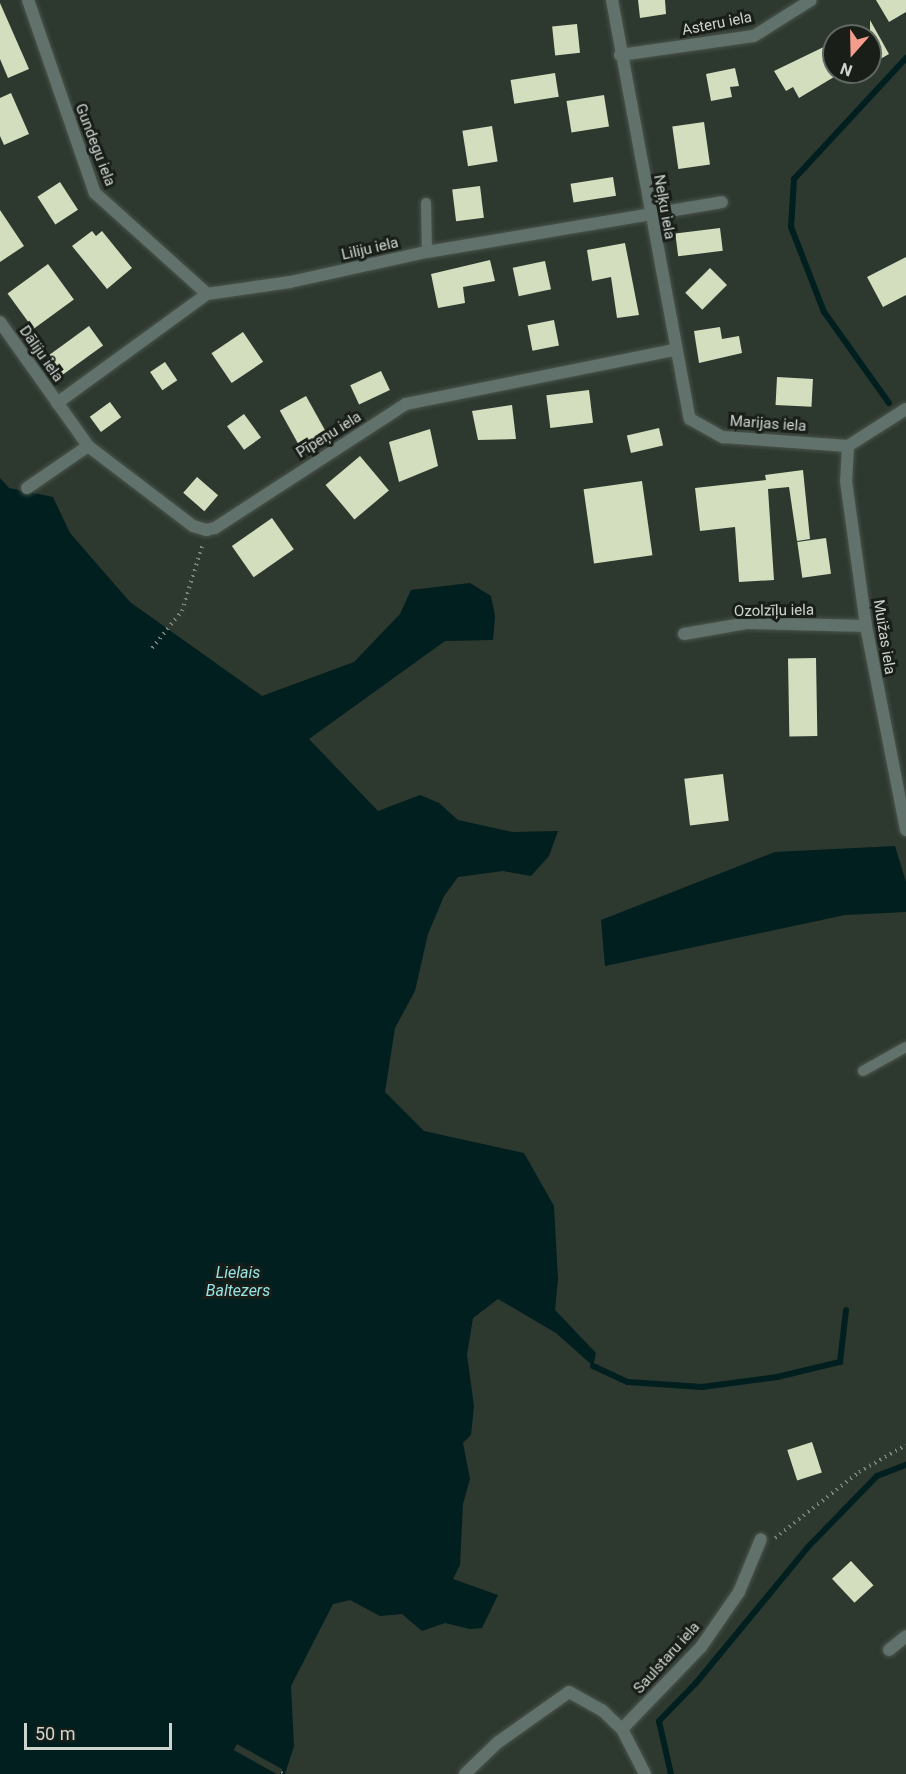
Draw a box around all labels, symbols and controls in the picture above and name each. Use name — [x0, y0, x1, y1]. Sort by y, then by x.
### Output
street label: Asteru iela — [680, 8, 754, 40]
north arrow — [822, 24, 882, 84]
text: N — [838, 59, 855, 80]
street label: Gundegu iela — [71, 101, 119, 189]
street label: Neļķu iela — [649, 173, 679, 241]
street label: Liliju iela — [340, 234, 400, 264]
street label: Dāliju iela — [15, 323, 67, 385]
street label: Pīpeņu iela — [293, 408, 365, 462]
street label: Marijas iela — [729, 412, 807, 436]
street label: Muižas iela — [869, 598, 899, 676]
street label: Ozolzīļu iela — [734, 601, 814, 621]
water label: Lielais Baltezers — [206, 1263, 270, 1301]
street label: Saulstaru iela — [630, 1618, 704, 1698]
scale bar — [27, 1711, 176, 1749]
text: 50 m — [35, 1723, 75, 1744]

